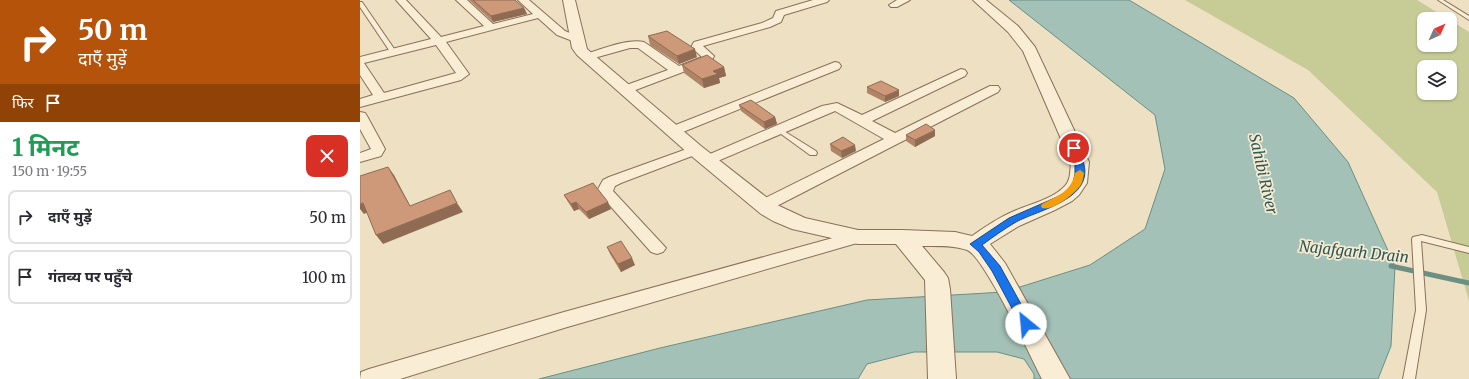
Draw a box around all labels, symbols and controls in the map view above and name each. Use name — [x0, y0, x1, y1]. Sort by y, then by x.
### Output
text: 50 m — [78, 12, 147, 48]
north arrow — [1417, 12, 1457, 52]
map controls — [1417, 12, 1457, 100]
icon: right — [12, 16, 64, 68]
text: दाएँ मुड़ें — [78, 47, 127, 70]
button: layers — [1417, 60, 1457, 100]
icon: arrive — [42, 92, 64, 114]
text: फिर — [12, 93, 34, 112]
pin — [1057, 131, 1091, 165]
text: 1 मिनट — [12, 132, 79, 163]
water label: Sahibi River — [1245, 132, 1282, 217]
button: close — [306, 135, 348, 177]
icon: arrive — [1063, 137, 1085, 159]
text: 150 m · 19:55 — [12, 163, 87, 180]
icon: right — [14, 206, 36, 228]
text: दाएँ मुड़ें — [48, 207, 92, 226]
text: 50 m — [309, 208, 346, 227]
water label: Najafgarh Drain — [1298, 236, 1410, 267]
icon: arrive — [14, 266, 36, 288]
text: गंतव्य पर पहुँचे — [48, 267, 132, 286]
text: 100 m — [302, 268, 346, 287]
position arrow — [1005, 303, 1047, 345]

